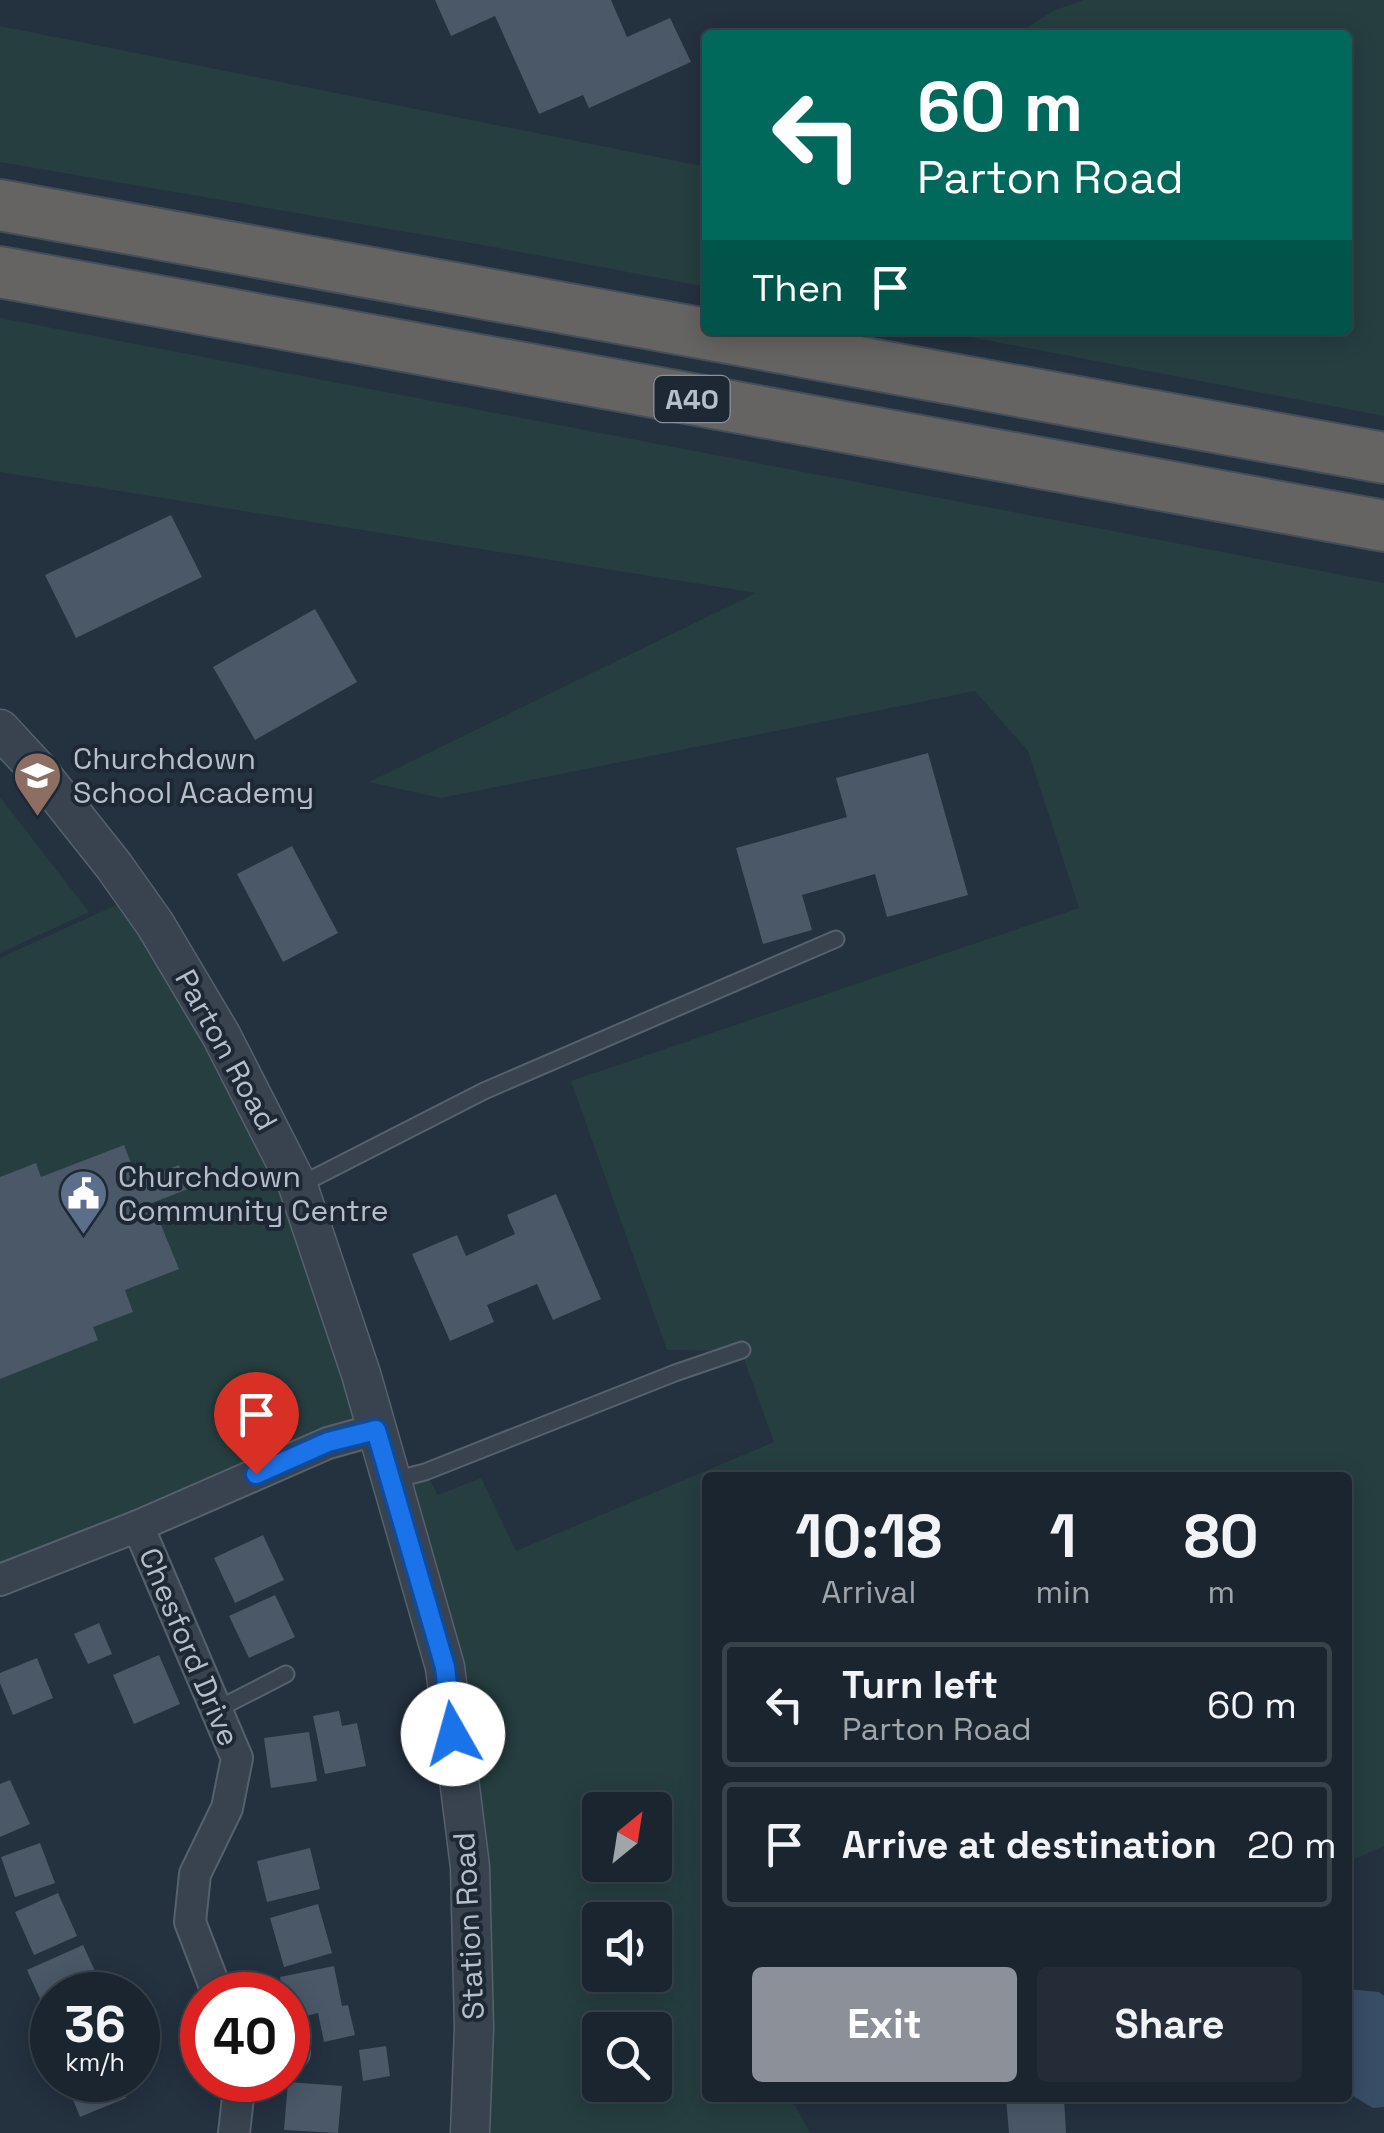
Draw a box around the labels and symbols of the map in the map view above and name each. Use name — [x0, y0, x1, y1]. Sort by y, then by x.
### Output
road number: A40 — [654, 376, 730, 422]
place label: Churchdown School Academy — [73, 739, 314, 812]
school or university icon: Churchdown School Academy — [12, 750, 64, 818]
street label: Parton Road — [166, 963, 287, 1137]
place label: Churchdown Community Centre — [118, 1157, 388, 1230]
public building icon: Churchdown Community Centre — [57, 1168, 109, 1236]
pin — [214, 1372, 299, 1475]
street label: Chesford Drive — [130, 1542, 249, 1752]
position arrow — [401, 1682, 505, 1786]
north arrow — [582, 1792, 672, 1882]
street label: Station Road — [444, 1831, 493, 2021]
speed limit sign: 40 — [180, 1972, 310, 2102]

